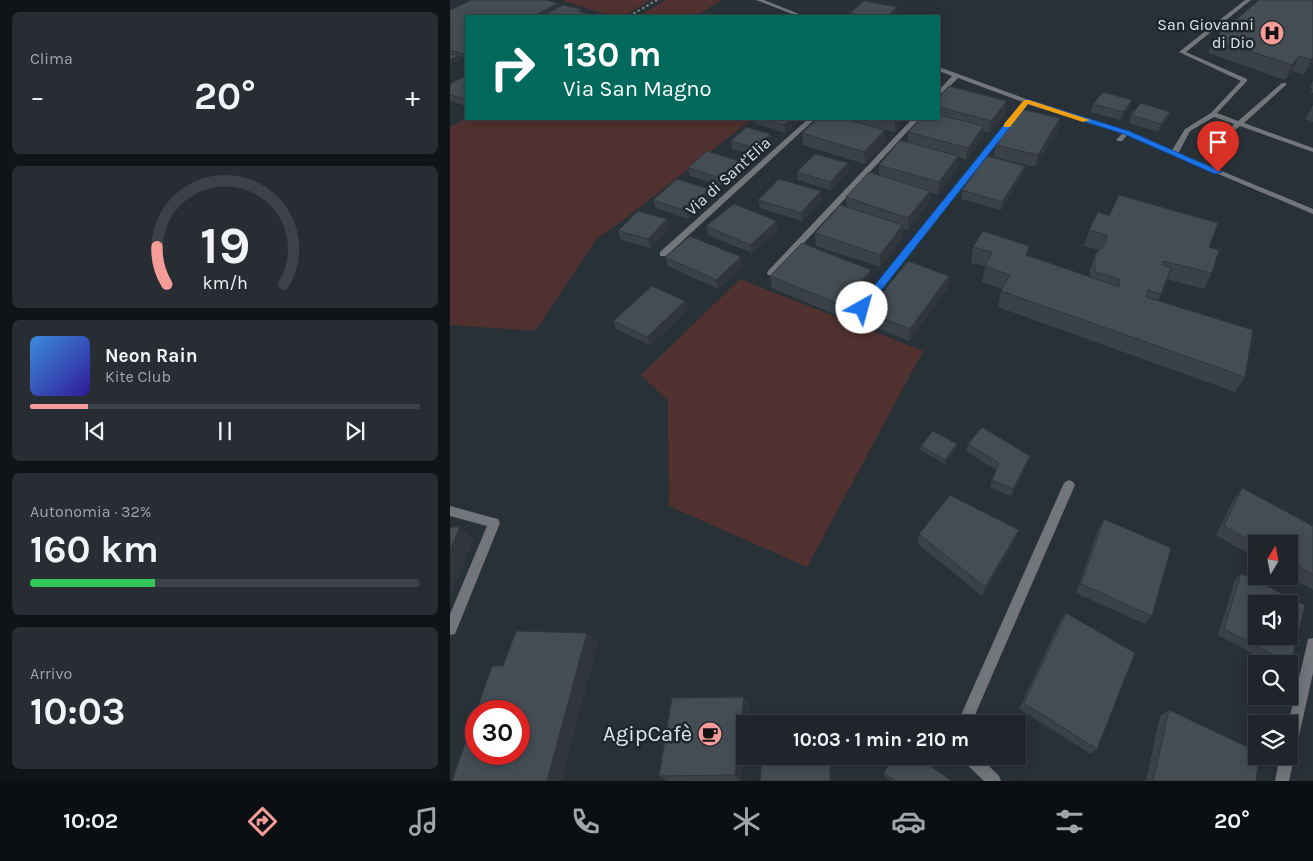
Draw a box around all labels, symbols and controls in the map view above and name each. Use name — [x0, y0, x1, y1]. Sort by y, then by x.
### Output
place label: San Giovanni di Dio — [1157, 15, 1254, 52]
hospital icon: San Giovanni di Dio — [1259, 20, 1285, 46]
text: 130 m — [563, 34, 661, 75]
icon: right — [480, 35, 545, 100]
text: Clima — [30, 49, 73, 68]
text: 20° — [194, 74, 256, 119]
text: Via San Magno — [563, 76, 712, 102]
text: − — [30, 80, 45, 113]
text: + — [405, 80, 420, 113]
pin — [1197, 121, 1239, 172]
icon: arrive — [1204, 128, 1232, 156]
street label: Via di Sant'Elia — [682, 133, 774, 219]
text: 19 — [200, 215, 250, 276]
text: km/h — [202, 273, 248, 294]
position arrow — [835, 281, 887, 333]
text: Neon Rain — [105, 345, 198, 367]
text: Kite Club — [105, 367, 171, 386]
icon: previous — [81, 417, 109, 445]
icon: pause — [211, 417, 239, 445]
icon: next — [341, 417, 369, 445]
text: Autonomia · 32% — [30, 502, 151, 521]
text: 160 km — [30, 527, 159, 572]
north arrow — [1248, 535, 1298, 585]
map controls — [1248, 535, 1298, 765]
button: sound — [1248, 595, 1298, 645]
button: search — [1248, 655, 1298, 705]
text: Arrivo — [30, 664, 72, 683]
text: 10:03 — [30, 689, 126, 734]
speed limit sign: 30 — [465, 700, 530, 765]
button: layers — [1248, 715, 1298, 765]
place label: AgipCafè — [603, 721, 692, 747]
cafe icon: AgipCafè — [697, 721, 723, 747]
text: 10:03 · 1 min · 210 m — [793, 729, 969, 751]
icon: directions — [245, 804, 280, 839]
icon: music — [406, 804, 441, 839]
icon: phone — [568, 804, 603, 839]
icon: climate — [729, 804, 764, 839]
icon: car — [891, 804, 926, 839]
icon: filters — [1052, 804, 1087, 839]
text: 10:02 — [63, 808, 118, 834]
text: 20° — [1214, 808, 1250, 834]

